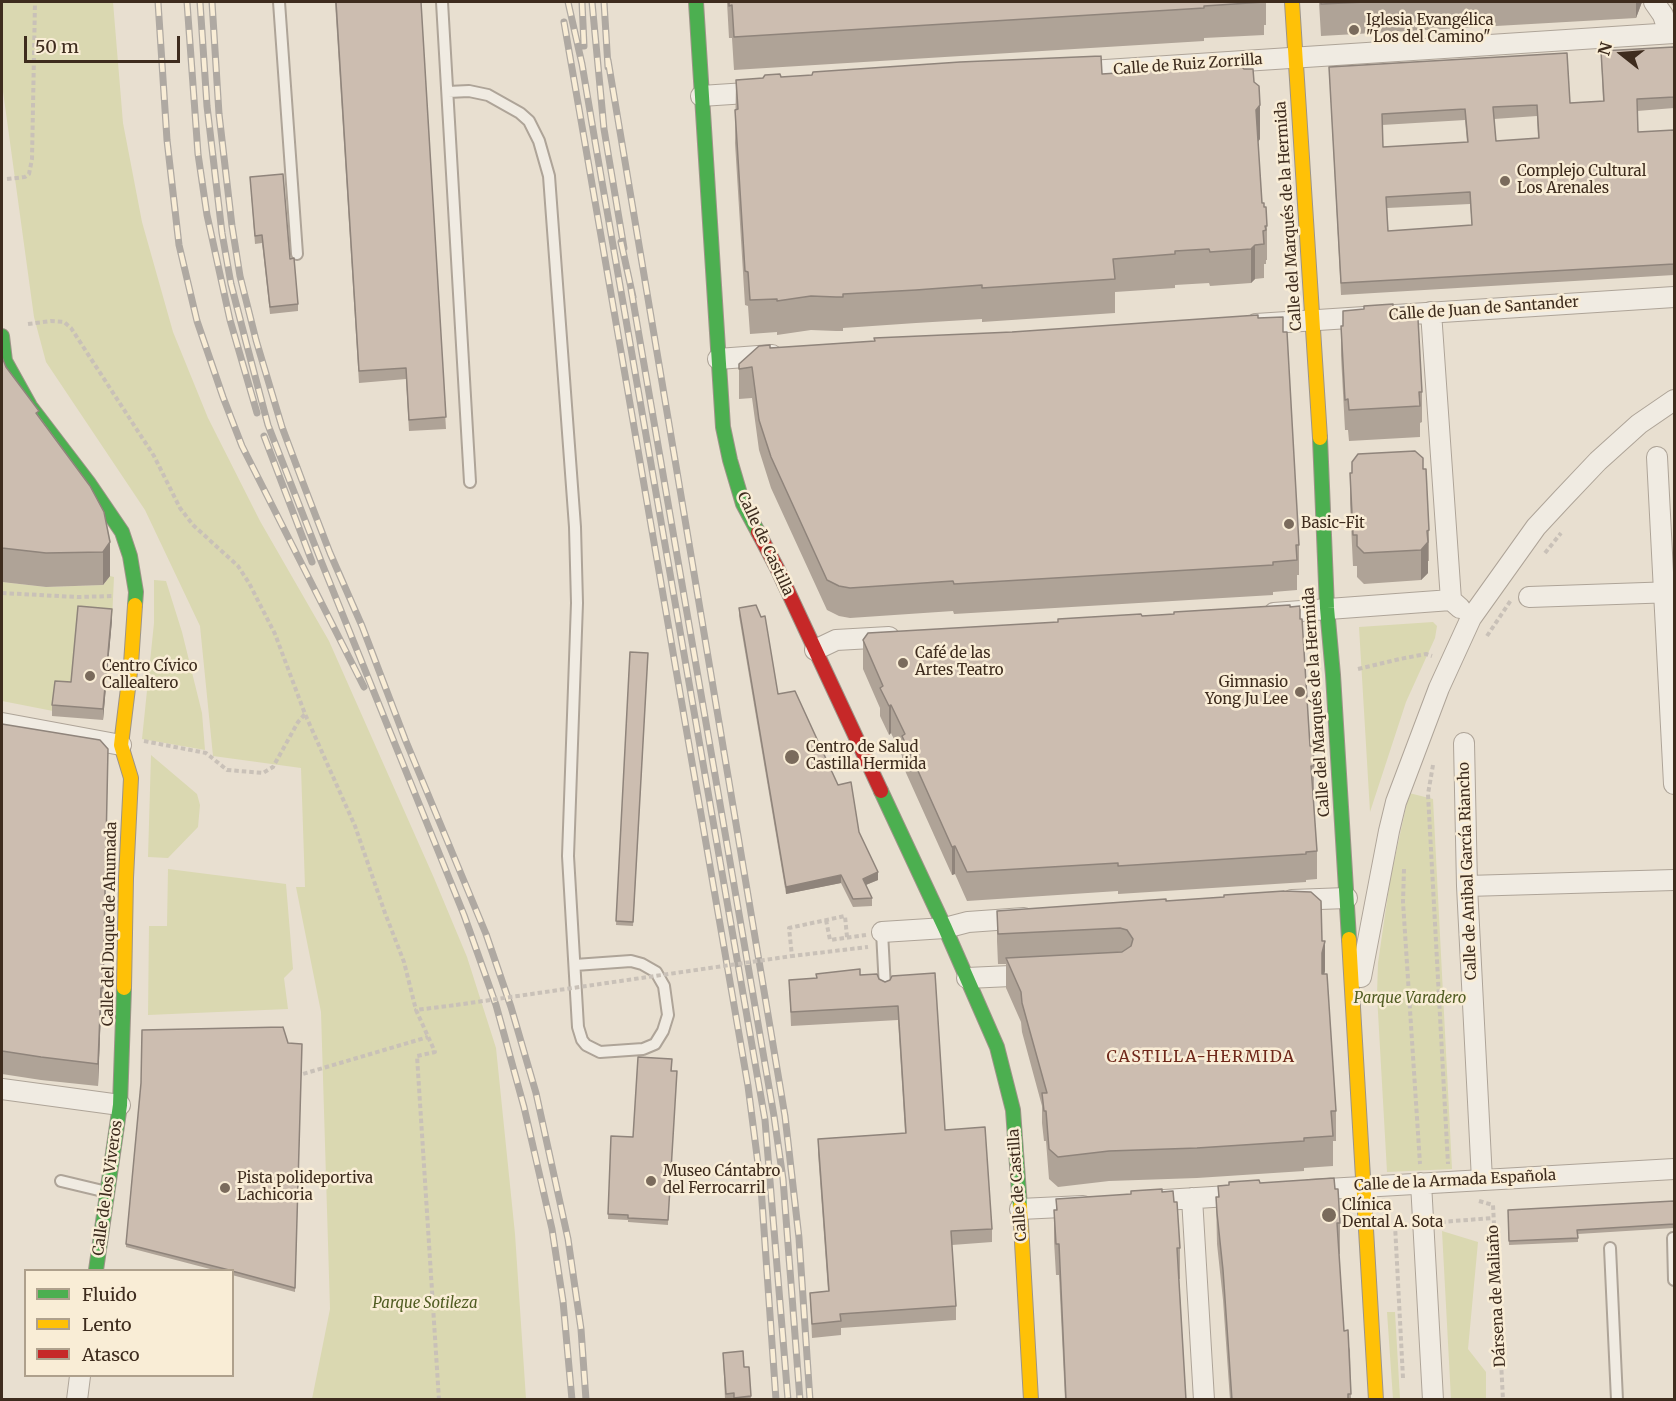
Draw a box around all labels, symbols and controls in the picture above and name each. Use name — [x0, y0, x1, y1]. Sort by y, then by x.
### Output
place label: Iglesia Evangélica "Los del Camino" — [1366, 12, 1494, 47]
marker: Iglesia Evangélica "Los del Camino" — [1347, 23, 1361, 37]
scale bar — [27, 24, 183, 62]
north arrow — [1592, 24, 1652, 84]
text: 50 m — [35, 35, 79, 58]
text: N — [1593, 40, 1616, 58]
street label: Calle de Ruiz Zorrilla — [1113, 51, 1263, 79]
street label: Calle del Marqués de la Hermida — [1272, 101, 1306, 331]
place label: Complejo Cultural Los Arenales — [1517, 163, 1646, 198]
marker: Complejo Cultural Los Arenales — [1498, 174, 1512, 188]
street label: Calle de Juan de Santander — [1388, 293, 1580, 325]
street label: Calle de Castilla — [733, 489, 797, 599]
place label: Basic-Fit — [1301, 515, 1365, 533]
marker: Basic-Fit — [1282, 517, 1296, 531]
street label: Calle del Marqués de la Hermida — [1300, 587, 1334, 817]
place label: Café de las Artes Teatro — [915, 645, 1004, 680]
marker: Café de las Artes Teatro — [896, 656, 910, 670]
place label: Centro Cívico Callealtero — [102, 658, 197, 693]
marker: Centro Cívico Callealtero — [83, 669, 97, 683]
place label: Gimnasio Yong Ju Lee — [1205, 674, 1288, 709]
marker: Gimnasio Yong Ju Lee — [1293, 685, 1307, 699]
place label: Centro de Salud Castilla Hermida — [806, 739, 926, 774]
marker: Centro de Salud Castilla Hermida — [783, 748, 801, 766]
street label: Calle de Anibal García Riancho — [1455, 762, 1481, 980]
street label: Calle del Duque de Ahumada — [99, 822, 121, 1026]
park label: Parque Varadero — [1354, 990, 1466, 1008]
district label: CASTILLA-HERMIDA — [1106, 1047, 1296, 1067]
street label: Calle de los Viveros — [90, 1119, 126, 1257]
street label: Calle de Castilla — [1005, 1128, 1031, 1242]
place label: Museo Cántabro del Ferrocarril — [663, 1163, 780, 1198]
street label: Calle de la Armada Española — [1353, 1167, 1557, 1195]
place label: Pista polideportiva Lachicoria — [237, 1170, 373, 1205]
marker: Museo Cántabro del Ferrocarril — [644, 1174, 658, 1188]
marker: Pista polideportiva Lachicoria — [218, 1181, 232, 1195]
place label: Clínica Dental A. Sota — [1342, 1197, 1443, 1232]
marker: Clínica Dental A. Sota — [1320, 1206, 1338, 1224]
street label: Dársena de Maliaño — [1484, 1224, 1510, 1368]
legend — [24, 1269, 234, 1377]
text: Fluido — [82, 1283, 137, 1306]
park label: Parque Sotileza — [372, 1295, 478, 1313]
text: Lento — [82, 1313, 132, 1336]
text: Atasco — [82, 1343, 140, 1366]

